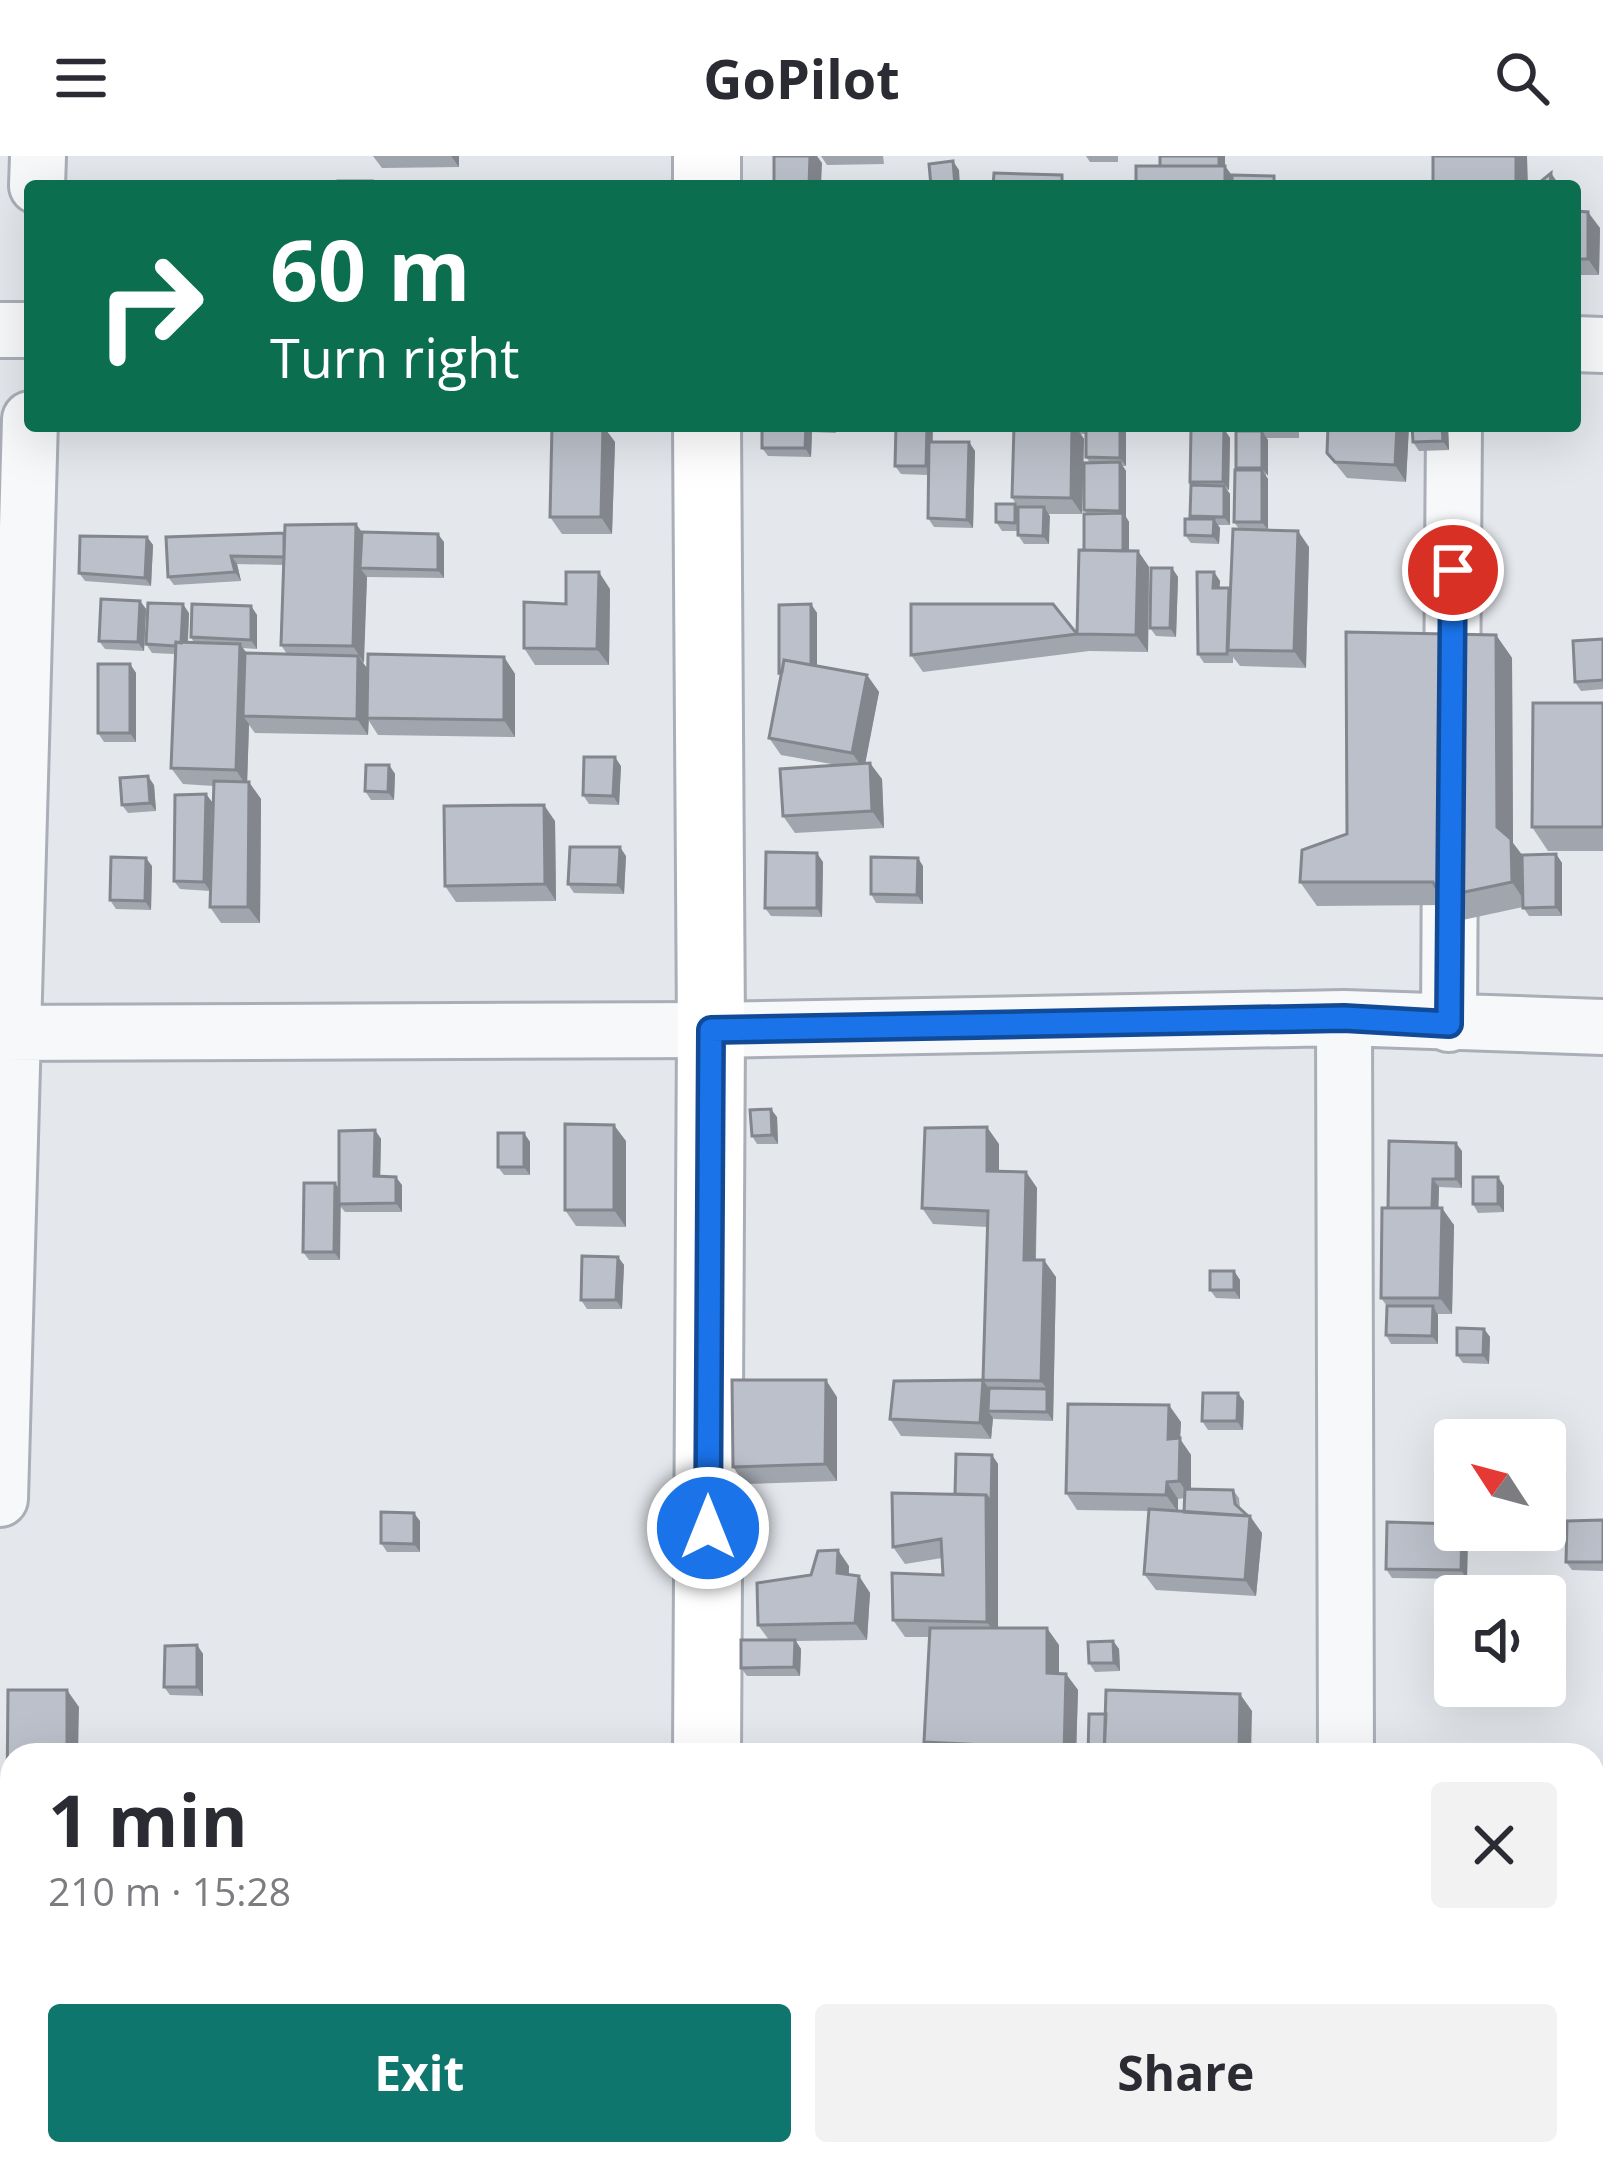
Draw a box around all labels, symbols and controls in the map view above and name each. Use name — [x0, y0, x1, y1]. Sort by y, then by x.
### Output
text: GoPilot — [703, 41, 900, 115]
icon: menu — [48, 45, 114, 111]
icon: search — [1489, 45, 1555, 111]
text: 60 m — [270, 211, 470, 326]
icon: right — [72, 228, 228, 384]
text: Turn right — [270, 320, 519, 394]
pin — [1402, 519, 1504, 621]
icon: arrive — [1420, 537, 1486, 603]
north arrow — [1434, 1419, 1566, 1551]
map controls — [1434, 1419, 1566, 1707]
position arrow — [645, 1465, 771, 1591]
button: sound — [1434, 1575, 1566, 1707]
text: 1 min — [48, 1770, 248, 1868]
button: close — [1431, 1782, 1557, 1908]
text: 210 m · 15:28 — [48, 1864, 291, 1917]
button: Exit — [48, 2004, 791, 2142]
button: Share — [815, 2004, 1557, 2142]

